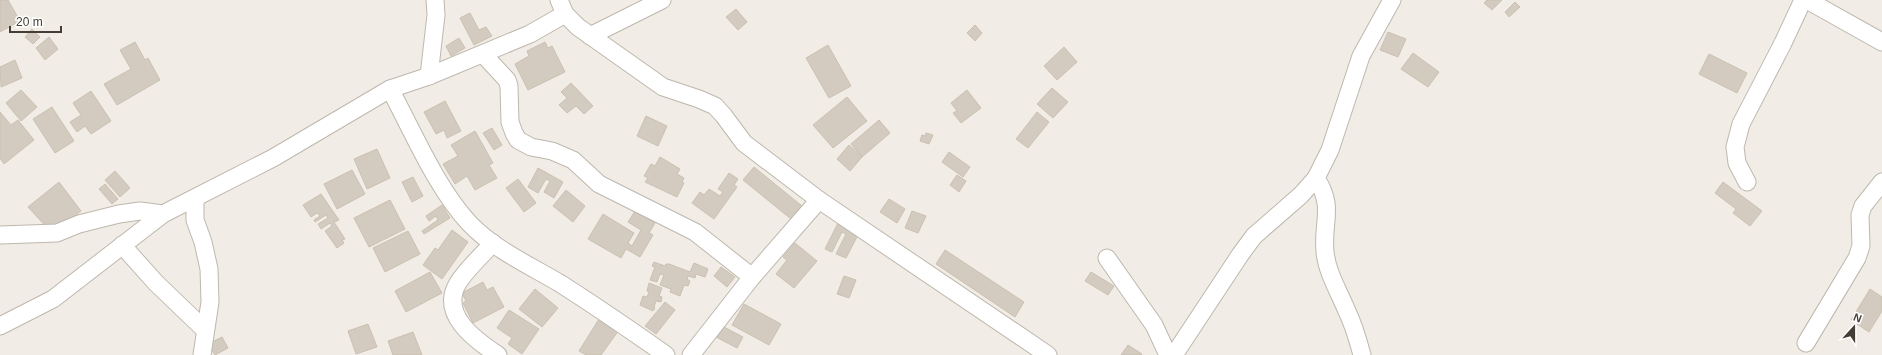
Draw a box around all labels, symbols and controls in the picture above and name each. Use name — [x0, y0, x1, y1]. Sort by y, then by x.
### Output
scale bar — [10, 8, 61, 34]
text: 20 m — [16, 15, 43, 29]
north arrow — [1834, 307, 1874, 347]
text: N — [1852, 311, 1863, 325]

